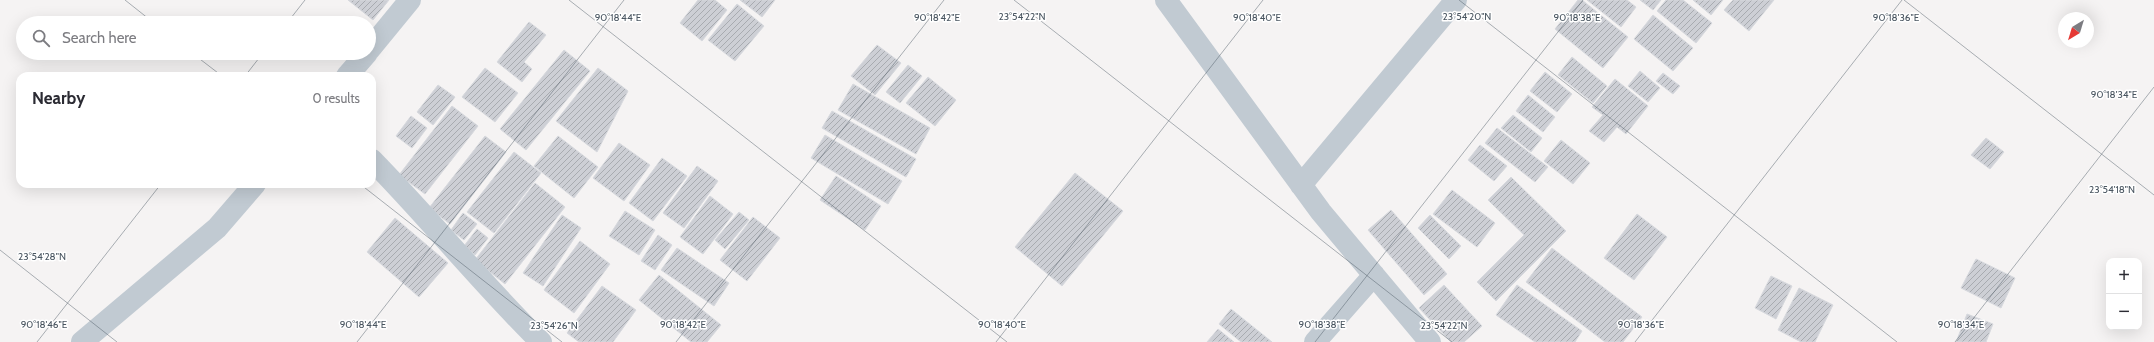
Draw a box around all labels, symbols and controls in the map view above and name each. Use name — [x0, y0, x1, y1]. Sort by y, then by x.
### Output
text: 23°54'22"N — [998, 10, 1046, 23]
text: 23°54'20"N — [1443, 10, 1491, 23]
text: 90°18'44"E — [595, 11, 642, 24]
text: 90°18'42"E — [914, 11, 961, 24]
text: 90°18'40"E — [1233, 11, 1281, 24]
text: 90°18'38"E — [1554, 11, 1601, 24]
text: 90°18'36"E — [1873, 11, 1920, 24]
north arrow — [2058, 12, 2094, 48]
search box — [16, 16, 376, 60]
icon: search — [30, 27, 52, 49]
text: Search here — [62, 29, 137, 47]
text: Nearby — [32, 88, 85, 108]
text: 90°18'34"E — [2091, 88, 2138, 101]
text: 0 results — [312, 90, 360, 106]
text: 23°54'18"N — [2089, 183, 2135, 196]
text: 23°54'28"N — [18, 250, 66, 263]
map controls — [2106, 258, 2142, 330]
button: + — [2106, 258, 2142, 294]
button: − — [2106, 294, 2142, 330]
text: 90°18'46"E — [21, 318, 68, 331]
text: 90°18'44"E — [340, 318, 387, 331]
text: 90°18'42"E — [660, 318, 707, 331]
text: 90°18'40"E — [978, 318, 1026, 331]
text: 90°18'38"E — [1299, 318, 1346, 331]
text: 90°18'36"E — [1618, 318, 1665, 331]
text: 90°18'34"E — [1938, 318, 1985, 331]
text: 23°54'26"N — [530, 319, 578, 332]
text: 23°54'22"N — [1420, 319, 1468, 332]

